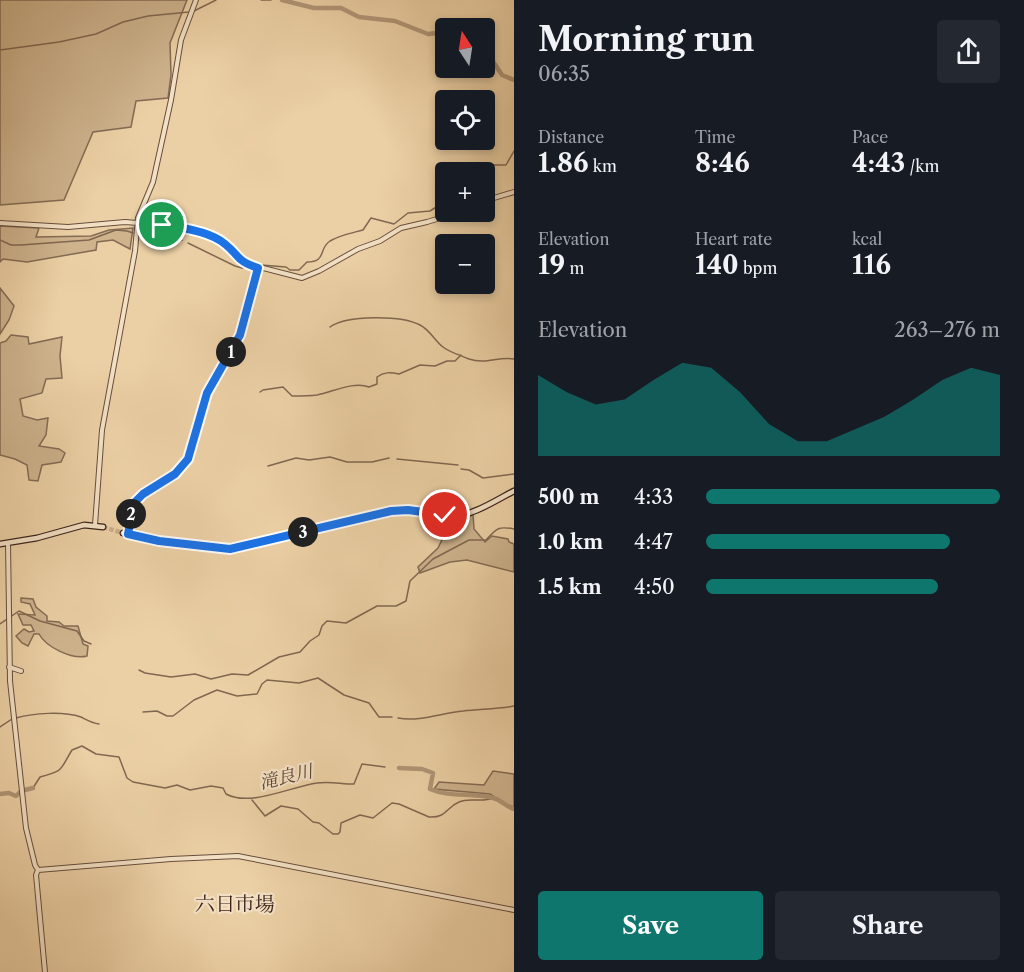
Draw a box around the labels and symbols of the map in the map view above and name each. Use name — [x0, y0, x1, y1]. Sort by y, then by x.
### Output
north arrow — [435, 18, 495, 78]
pin — [136, 199, 187, 250]
pin: 1 — [216, 337, 246, 367]
pin — [419, 489, 470, 540]
pin: 2 — [116, 499, 146, 529]
pin: 3 — [288, 517, 318, 547]
water label: 滝良川 — [257, 760, 317, 794]
district label: 六日市場 — [195, 892, 275, 916]

